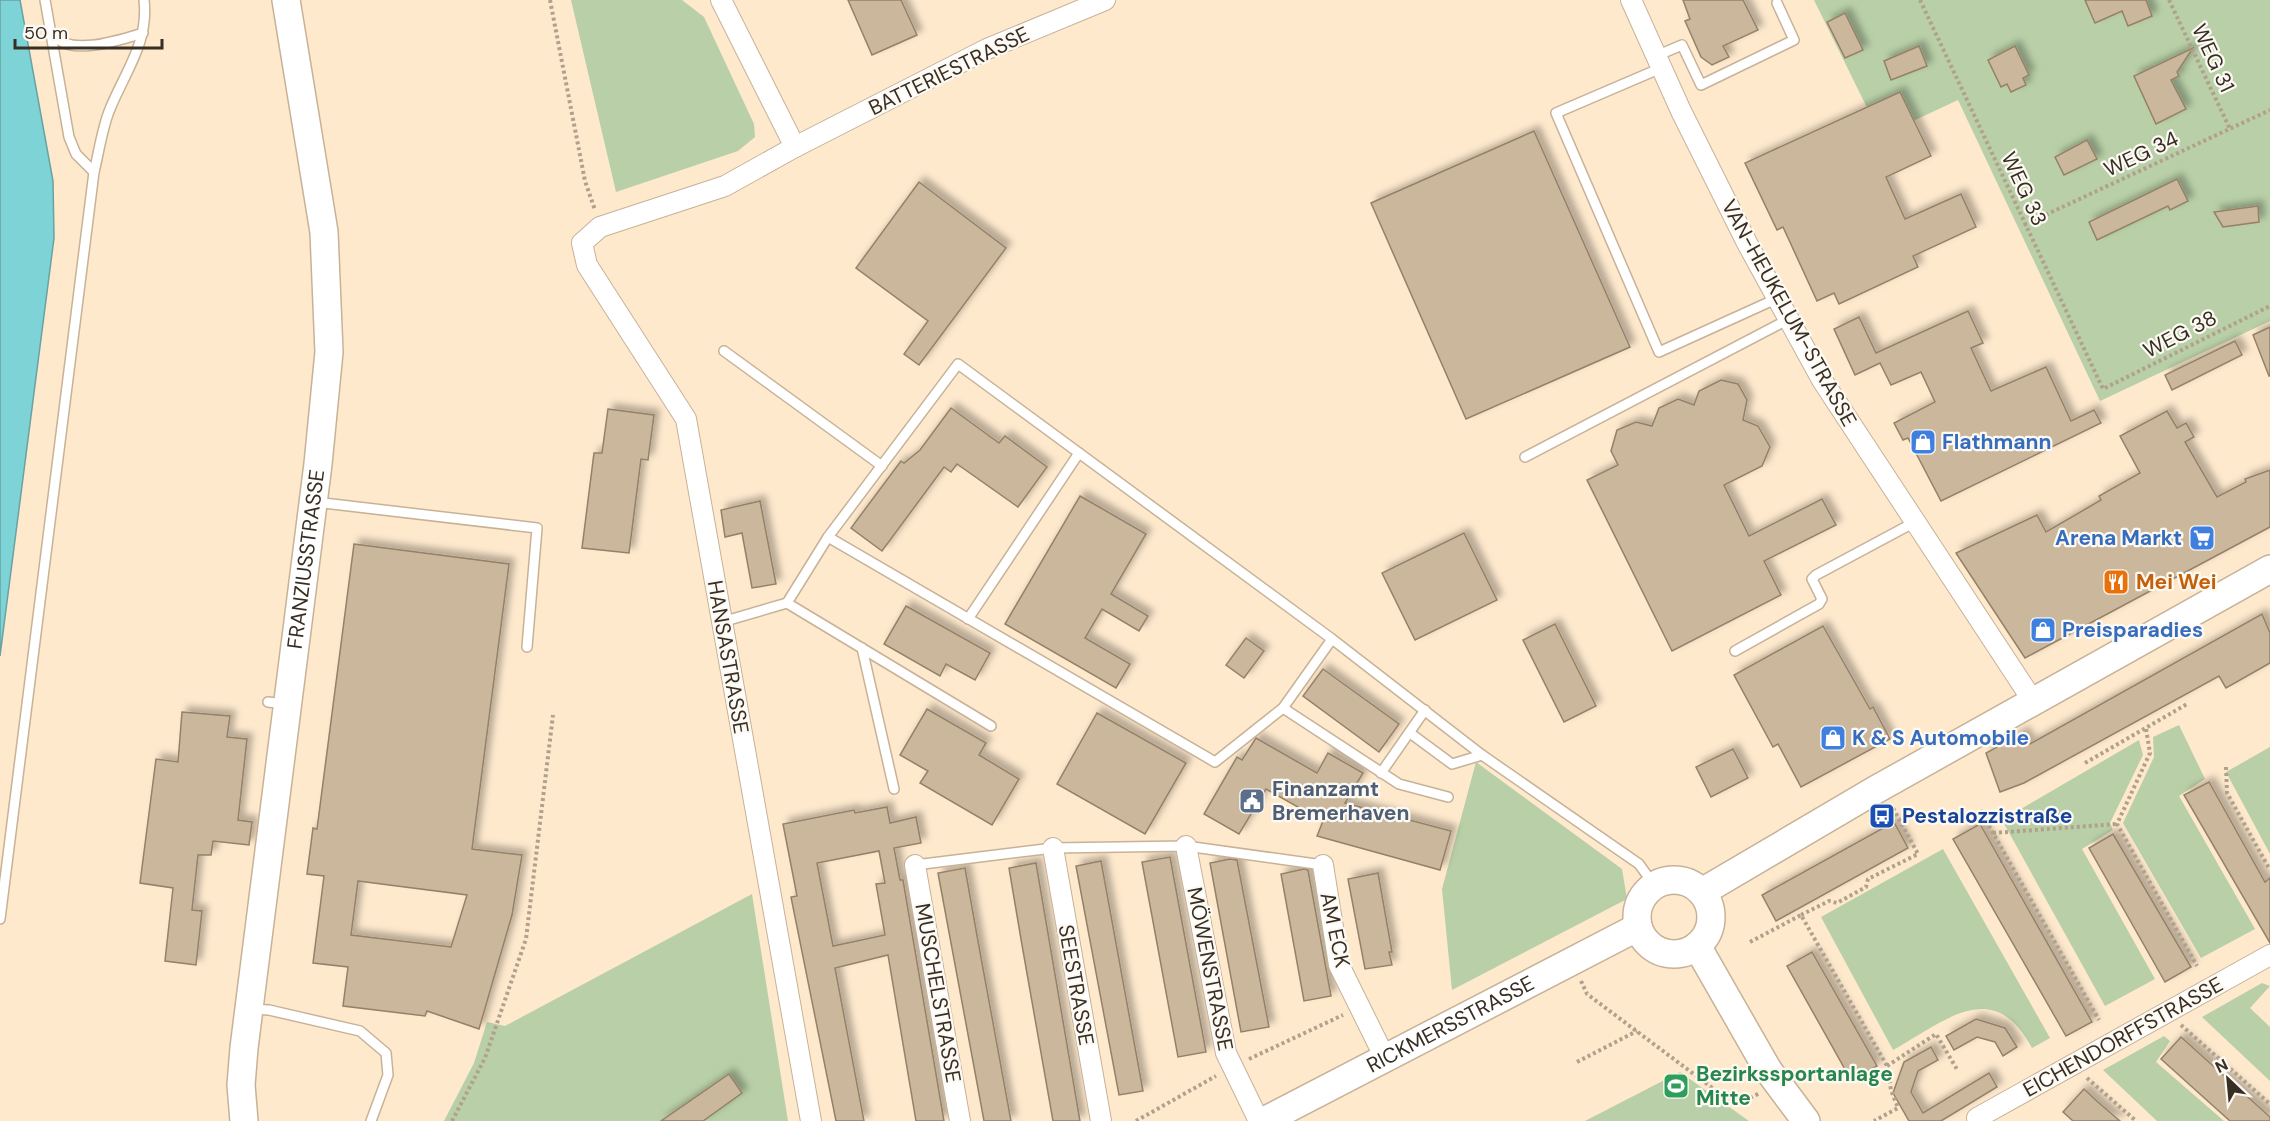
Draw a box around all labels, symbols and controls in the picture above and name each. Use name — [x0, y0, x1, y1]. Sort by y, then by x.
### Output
scale bar — [15, 12, 162, 50]
street label: WEG 31 — [2185, 19, 2241, 97]
street label: BATTERIESTRASSE — [864, 20, 1034, 122]
text: 50 m — [24, 21, 68, 45]
street label: WEG 34 — [2099, 125, 2183, 183]
street label: WEG 33 — [1995, 147, 2053, 231]
street label: VAN-HEUKELUM-STRASSE — [1715, 195, 1863, 431]
street label: WEG 38 — [2138, 304, 2222, 364]
shop icon: Flathmann — [1908, 427, 1938, 457]
place label: Flathmann — [1942, 428, 2052, 456]
street label: FRANZIUSSTRASSE — [281, 468, 331, 651]
supermarket icon: Arena Markt — [2187, 523, 2217, 553]
place label: Arena Markt — [2055, 524, 2182, 552]
restaurant icon: Mei Wei — [2101, 567, 2131, 597]
place label: Mei Wei — [2136, 568, 2217, 596]
street label: HANSASTRASSE — [701, 578, 755, 736]
shop icon: Preisparadies — [2028, 615, 2058, 645]
place label: Preisparadies — [2062, 616, 2203, 644]
shop icon: K & S Automobile — [1818, 723, 1848, 753]
place label: K & S Automobile — [1852, 724, 2029, 752]
place label: Finanzamt Bremerhaven — [1272, 775, 1409, 827]
public building icon: Finanzamt Bremerhaven — [1237, 786, 1267, 816]
bus stop icon: Pestalozzistraße — [1867, 801, 1897, 831]
place label: Pestalozzistraße — [1902, 802, 2072, 830]
street label: MÖWENSTRASSE — [1180, 885, 1240, 1053]
street label: AM ECK — [1313, 890, 1357, 970]
street label: MUSCHELSTRASSE — [908, 901, 968, 1085]
street label: SEESTRASSE — [1052, 922, 1100, 1048]
street label: RICKMERSSTRASSE — [1362, 969, 1539, 1079]
street label: EICHENDORFFSTRASSE — [2019, 972, 2227, 1102]
north arrow — [2198, 1049, 2258, 1109]
place label: Bezirkssportanlage Mitte — [1696, 1060, 1893, 1112]
sports icon: Bezirkssportanlage Mitte — [1661, 1071, 1691, 1101]

